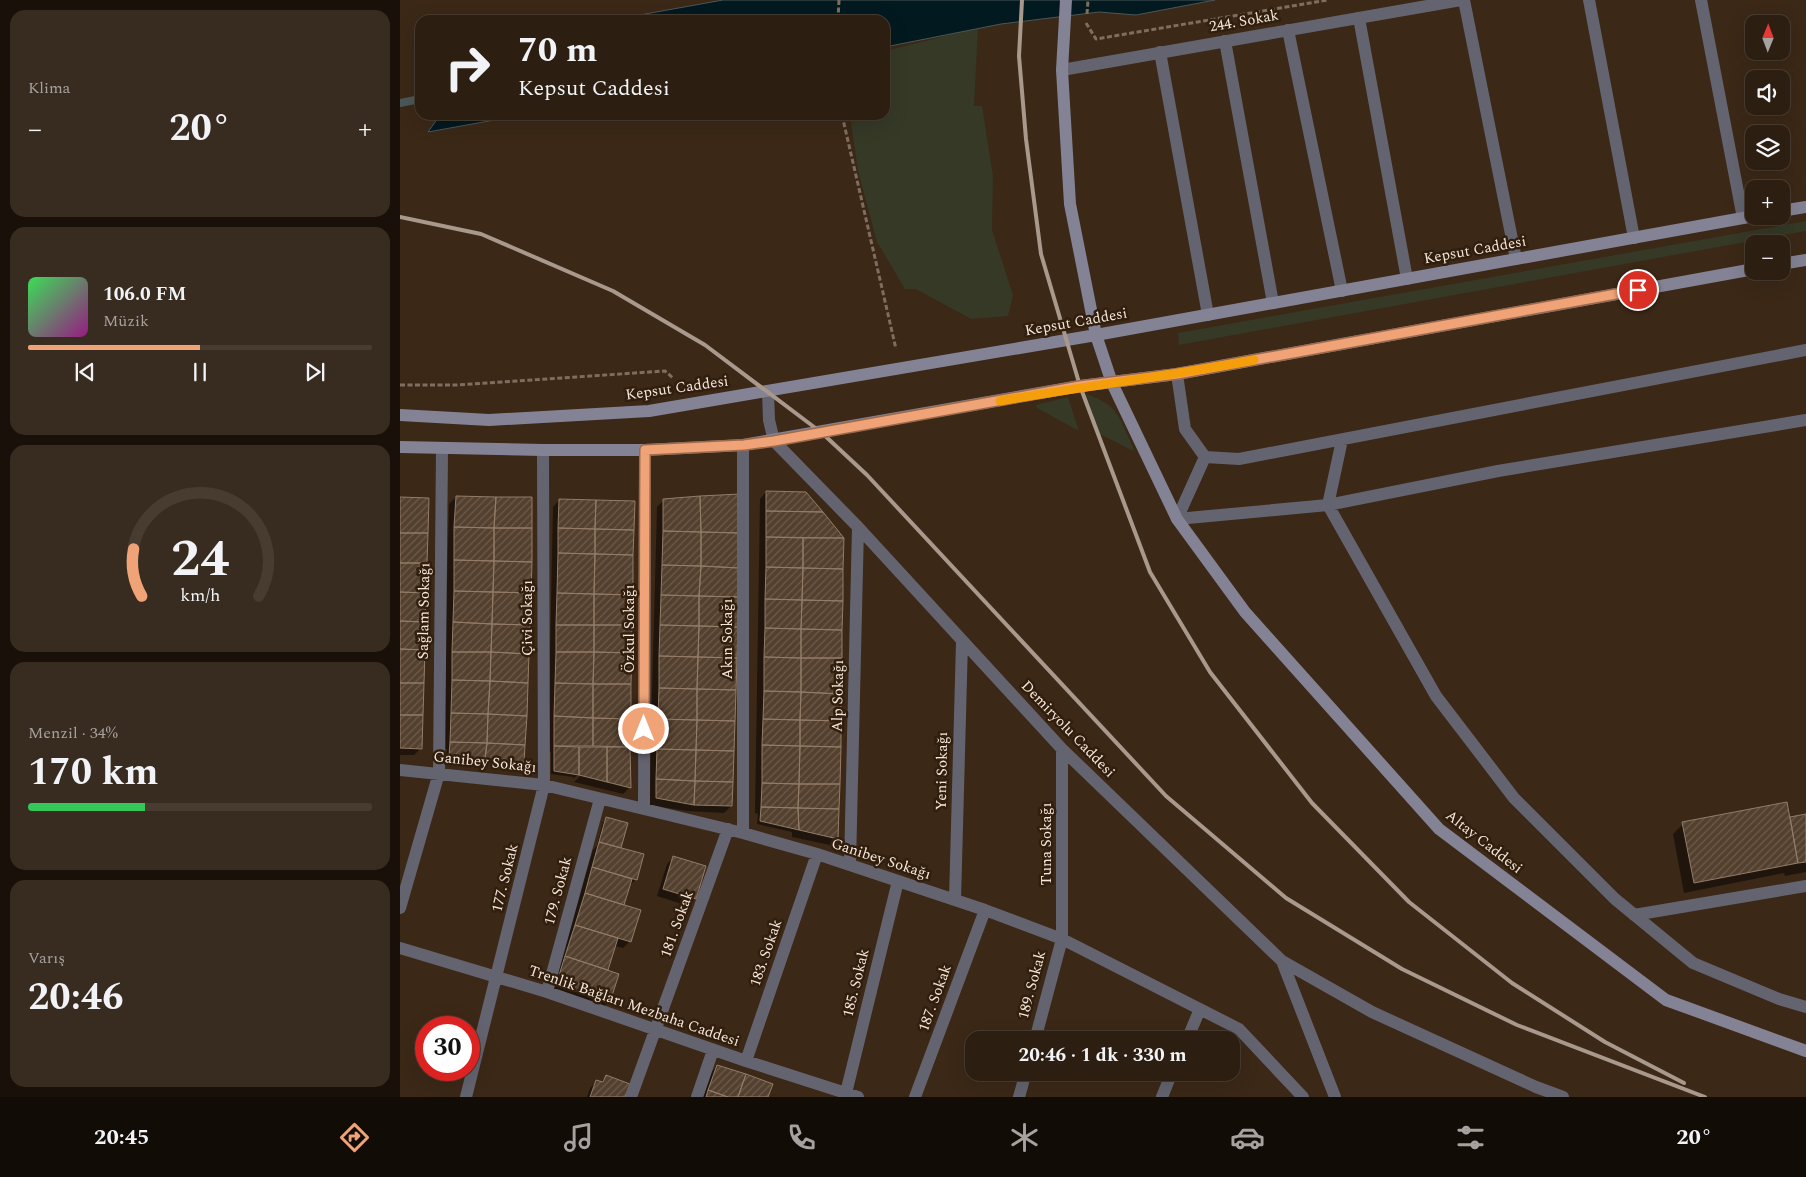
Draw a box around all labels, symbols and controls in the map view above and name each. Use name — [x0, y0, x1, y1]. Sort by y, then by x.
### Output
street label: 244. Sokak — [1207, 4, 1281, 38]
north arrow — [1745, 15, 1790, 60]
map controls — [1745, 15, 1790, 280]
text: 70 m — [518, 24, 598, 77]
icon: right — [435, 35, 500, 100]
button: sound — [1745, 70, 1790, 115]
text: Kepsut Caddesi — [518, 72, 670, 105]
text: Klima — [28, 76, 70, 100]
text: 20° — [169, 100, 231, 158]
text: − — [28, 108, 42, 151]
text: + — [358, 108, 372, 151]
button: layers — [1745, 125, 1790, 170]
button: + — [1745, 180, 1790, 225]
street label: Kepsut Caddesi — [1422, 230, 1528, 270]
button: − — [1745, 235, 1790, 280]
pin — [1617, 269, 1659, 311]
icon: arrive — [1624, 276, 1652, 304]
text: 106.0 FM — [103, 280, 186, 309]
street label: Kepsut Caddesi — [1023, 302, 1129, 342]
text: Müzik — [103, 309, 149, 333]
icon: previous — [71, 358, 99, 386]
icon: pause — [186, 358, 214, 386]
icon: next — [301, 358, 329, 386]
street label: Kepsut Caddesi — [624, 369, 730, 407]
text: 24 — [171, 520, 229, 599]
street label: Sağlam Sokağı — [412, 562, 436, 660]
street label: Çivi Sokağı — [516, 580, 539, 656]
text: km/h — [180, 582, 220, 609]
street label: Özkul Sokağı — [618, 585, 641, 673]
street label: Akın Sokağı — [716, 598, 739, 680]
street label: Alp Sokağı — [826, 660, 850, 732]
street label: Demiryolu Caddesi — [1015, 675, 1121, 783]
position arrow — [617, 702, 669, 754]
text: Menzil · 34% — [28, 721, 118, 745]
street label: Yeni Sokağı — [930, 731, 954, 811]
text: 170 km — [28, 744, 159, 802]
street label: Ganibey Sokağı — [432, 745, 538, 779]
street label: Tuna Sokağı — [1035, 803, 1058, 885]
street label: Altay Caddesi — [1440, 804, 1528, 880]
street label: Ganibey Sokağı — [828, 832, 934, 886]
street label: 177. Sokak — [485, 841, 525, 915]
street label: 179. Sokak — [538, 854, 578, 928]
street label: 181. Sokak — [654, 887, 700, 961]
street label: 183. Sokak — [744, 916, 788, 990]
text: Varış — [28, 946, 65, 970]
street label: 185. Sokak — [836, 946, 876, 1020]
street label: 189. Sokak — [1012, 948, 1052, 1022]
street label: Trenlik Bağları Mezbaha Caddesi — [525, 959, 743, 1053]
street label: 187. Sokak — [912, 961, 958, 1035]
text: 20:46 — [28, 969, 123, 1027]
speed limit sign: 30 — [415, 1016, 480, 1081]
text: 20:46 · 1 dk · 330 m — [1018, 1041, 1187, 1070]
icon: directions — [337, 1120, 372, 1155]
icon: music — [561, 1120, 596, 1155]
icon: phone — [784, 1120, 819, 1155]
icon: climate — [1007, 1120, 1042, 1155]
icon: car — [1230, 1120, 1265, 1155]
icon: filters — [1453, 1120, 1488, 1155]
text: 20:45 — [94, 1121, 149, 1154]
text: 20° — [1676, 1121, 1712, 1154]

